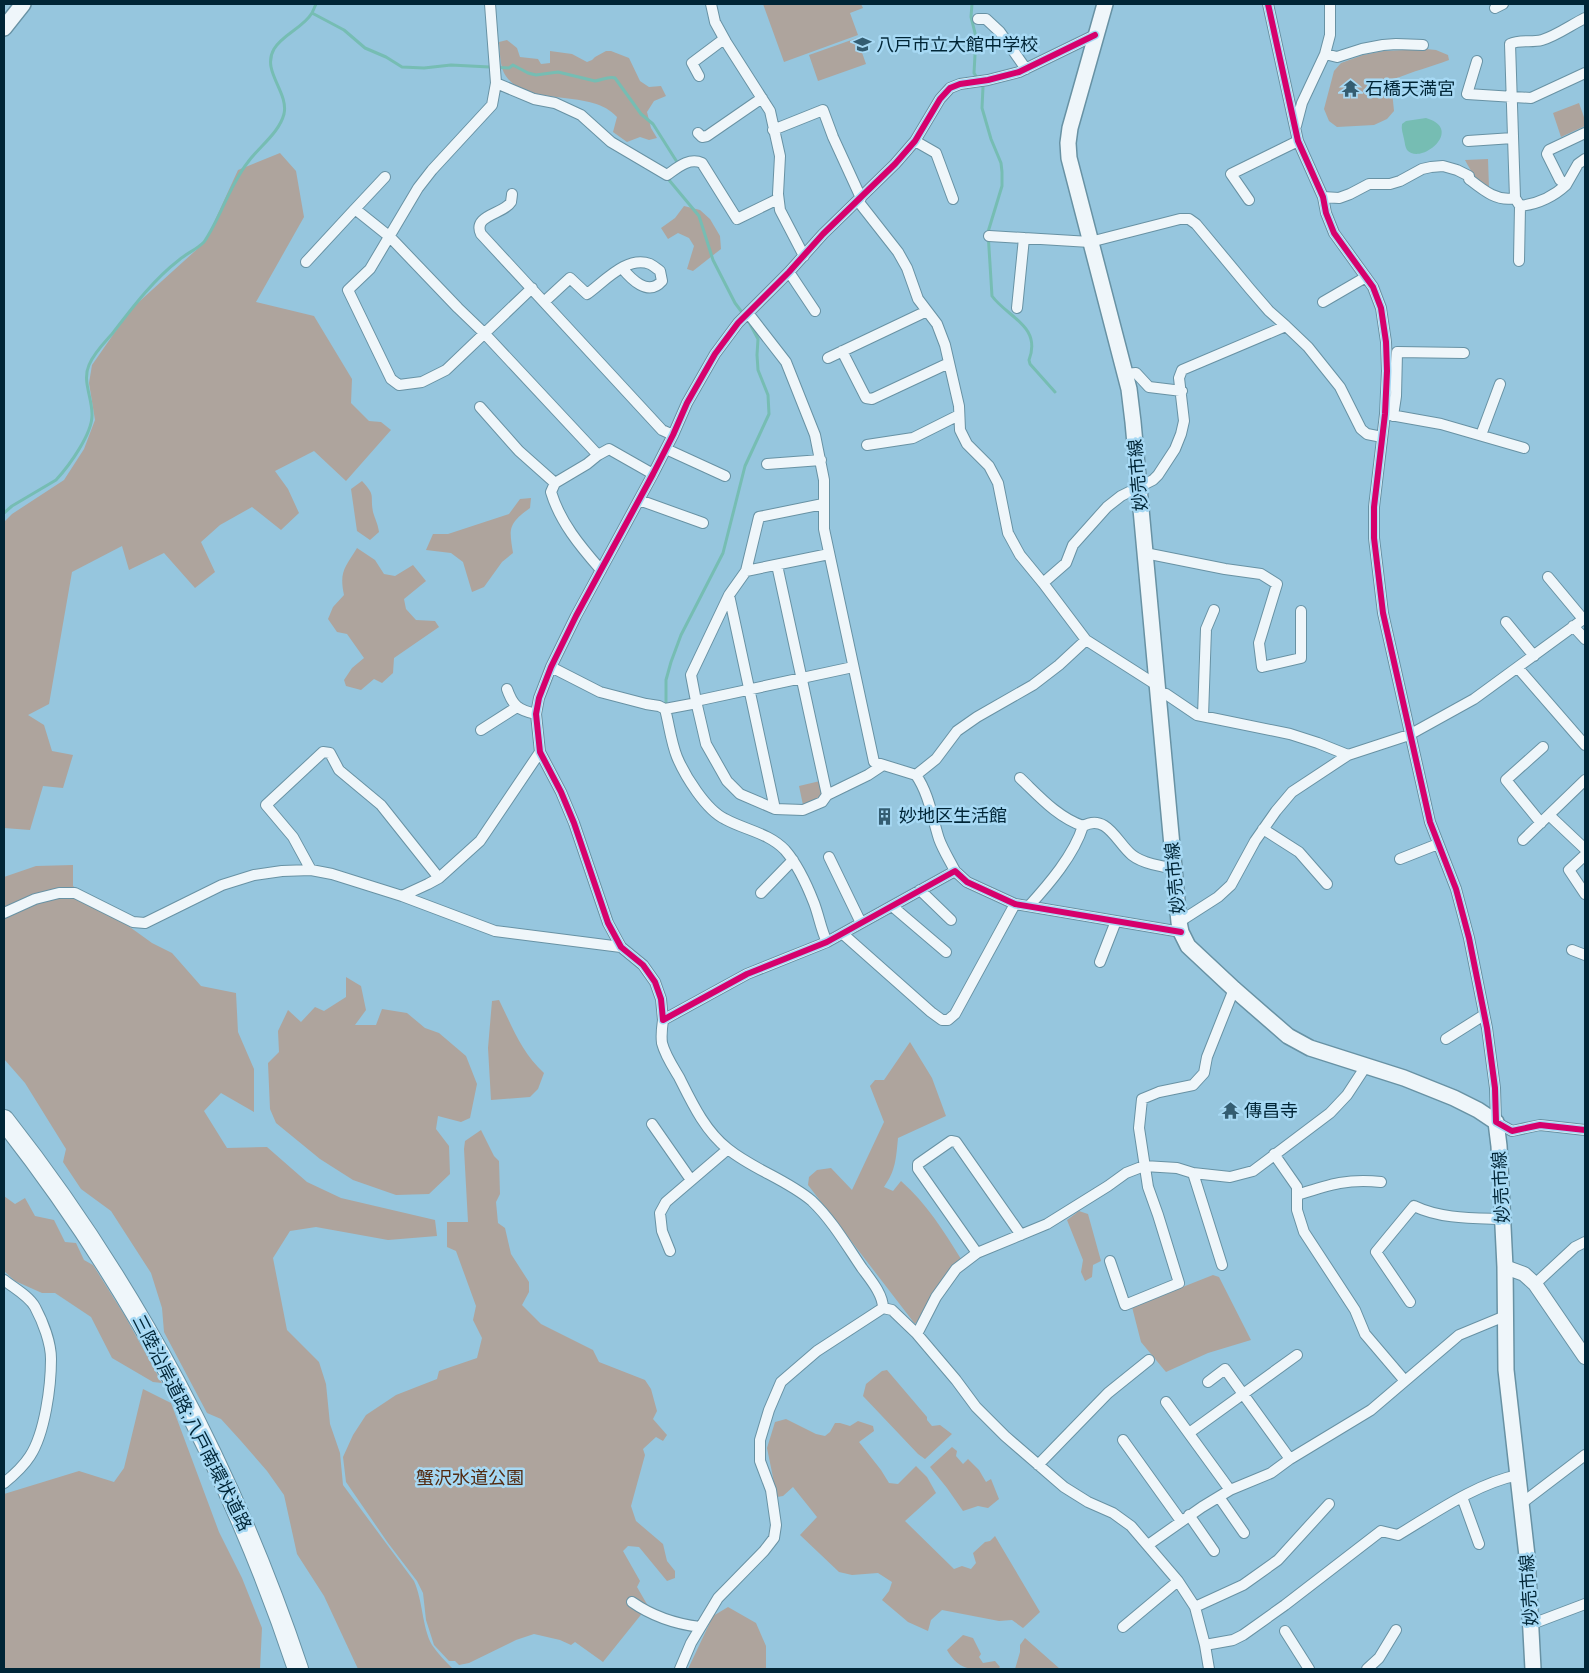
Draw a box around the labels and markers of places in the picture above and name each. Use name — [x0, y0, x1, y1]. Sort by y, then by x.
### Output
place label: 八戸市立大館中学校 — [876, 32, 1038, 56]
school or university icon: 八戸市立大館中学校 — [852, 35, 872, 55]
place label: 石橋天満宮 — [1365, 76, 1455, 100]
temple icon: 石橋天満宮 — [1341, 79, 1361, 99]
place label: 妙地区生活館 — [899, 803, 1007, 827]
building icon: 妙地区生活館 — [875, 806, 895, 826]
place label: 傳昌寺 — [1244, 1098, 1298, 1122]
temple icon: 傳昌寺 — [1220, 1101, 1240, 1121]

